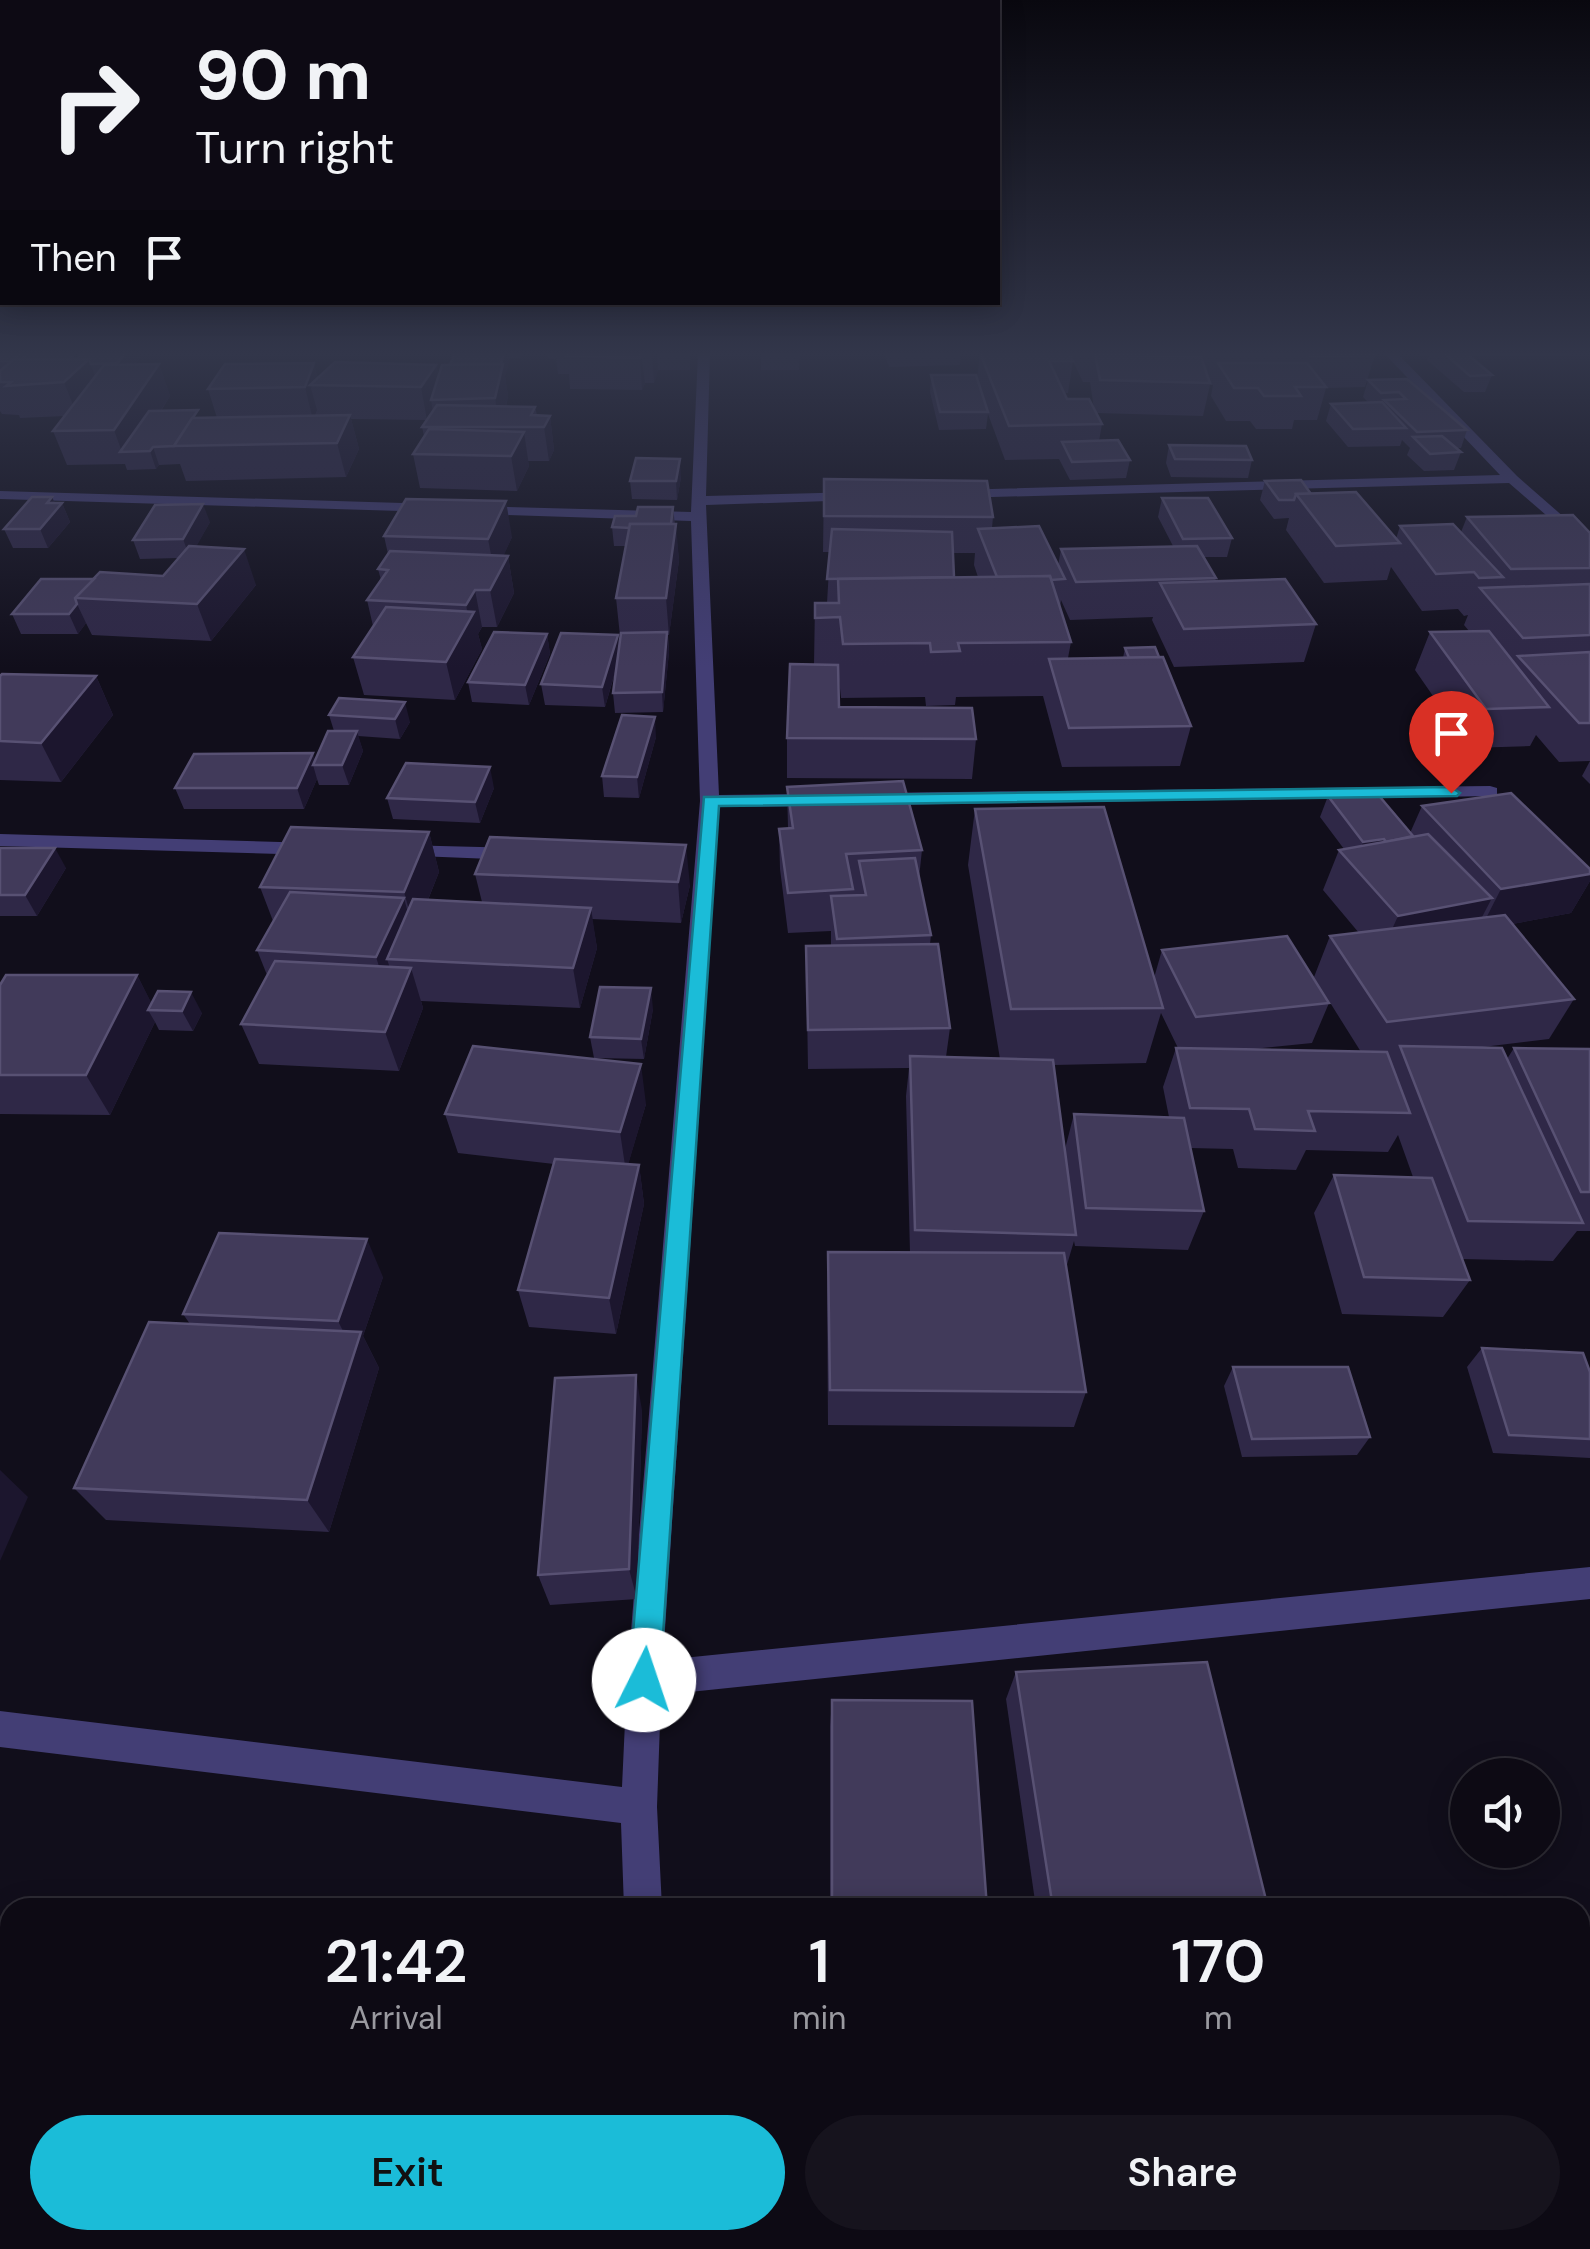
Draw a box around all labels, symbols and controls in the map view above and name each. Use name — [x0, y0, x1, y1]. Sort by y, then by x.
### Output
text: 90 m — [195, 30, 371, 121]
icon: right — [30, 40, 160, 170]
text: Turn right — [195, 118, 394, 177]
icon: arrive — [137, 230, 192, 285]
text: Then — [30, 233, 117, 283]
pin — [1409, 691, 1494, 794]
icon: arrive — [1424, 706, 1479, 761]
position arrow — [592, 1628, 696, 1732]
map controls — [1450, 1758, 1560, 1868]
button: sound — [1450, 1758, 1560, 1868]
text: 21:42 — [325, 1922, 467, 2001]
text: 1 — [809, 1922, 830, 2001]
text: 170 — [1171, 1922, 1265, 2001]
text: Arrival — [349, 1997, 443, 2039]
text: min — [792, 1997, 846, 2039]
text: m — [1204, 1997, 1232, 2039]
button: Exit — [30, 2115, 785, 2230]
button: Share — [805, 2115, 1560, 2230]

